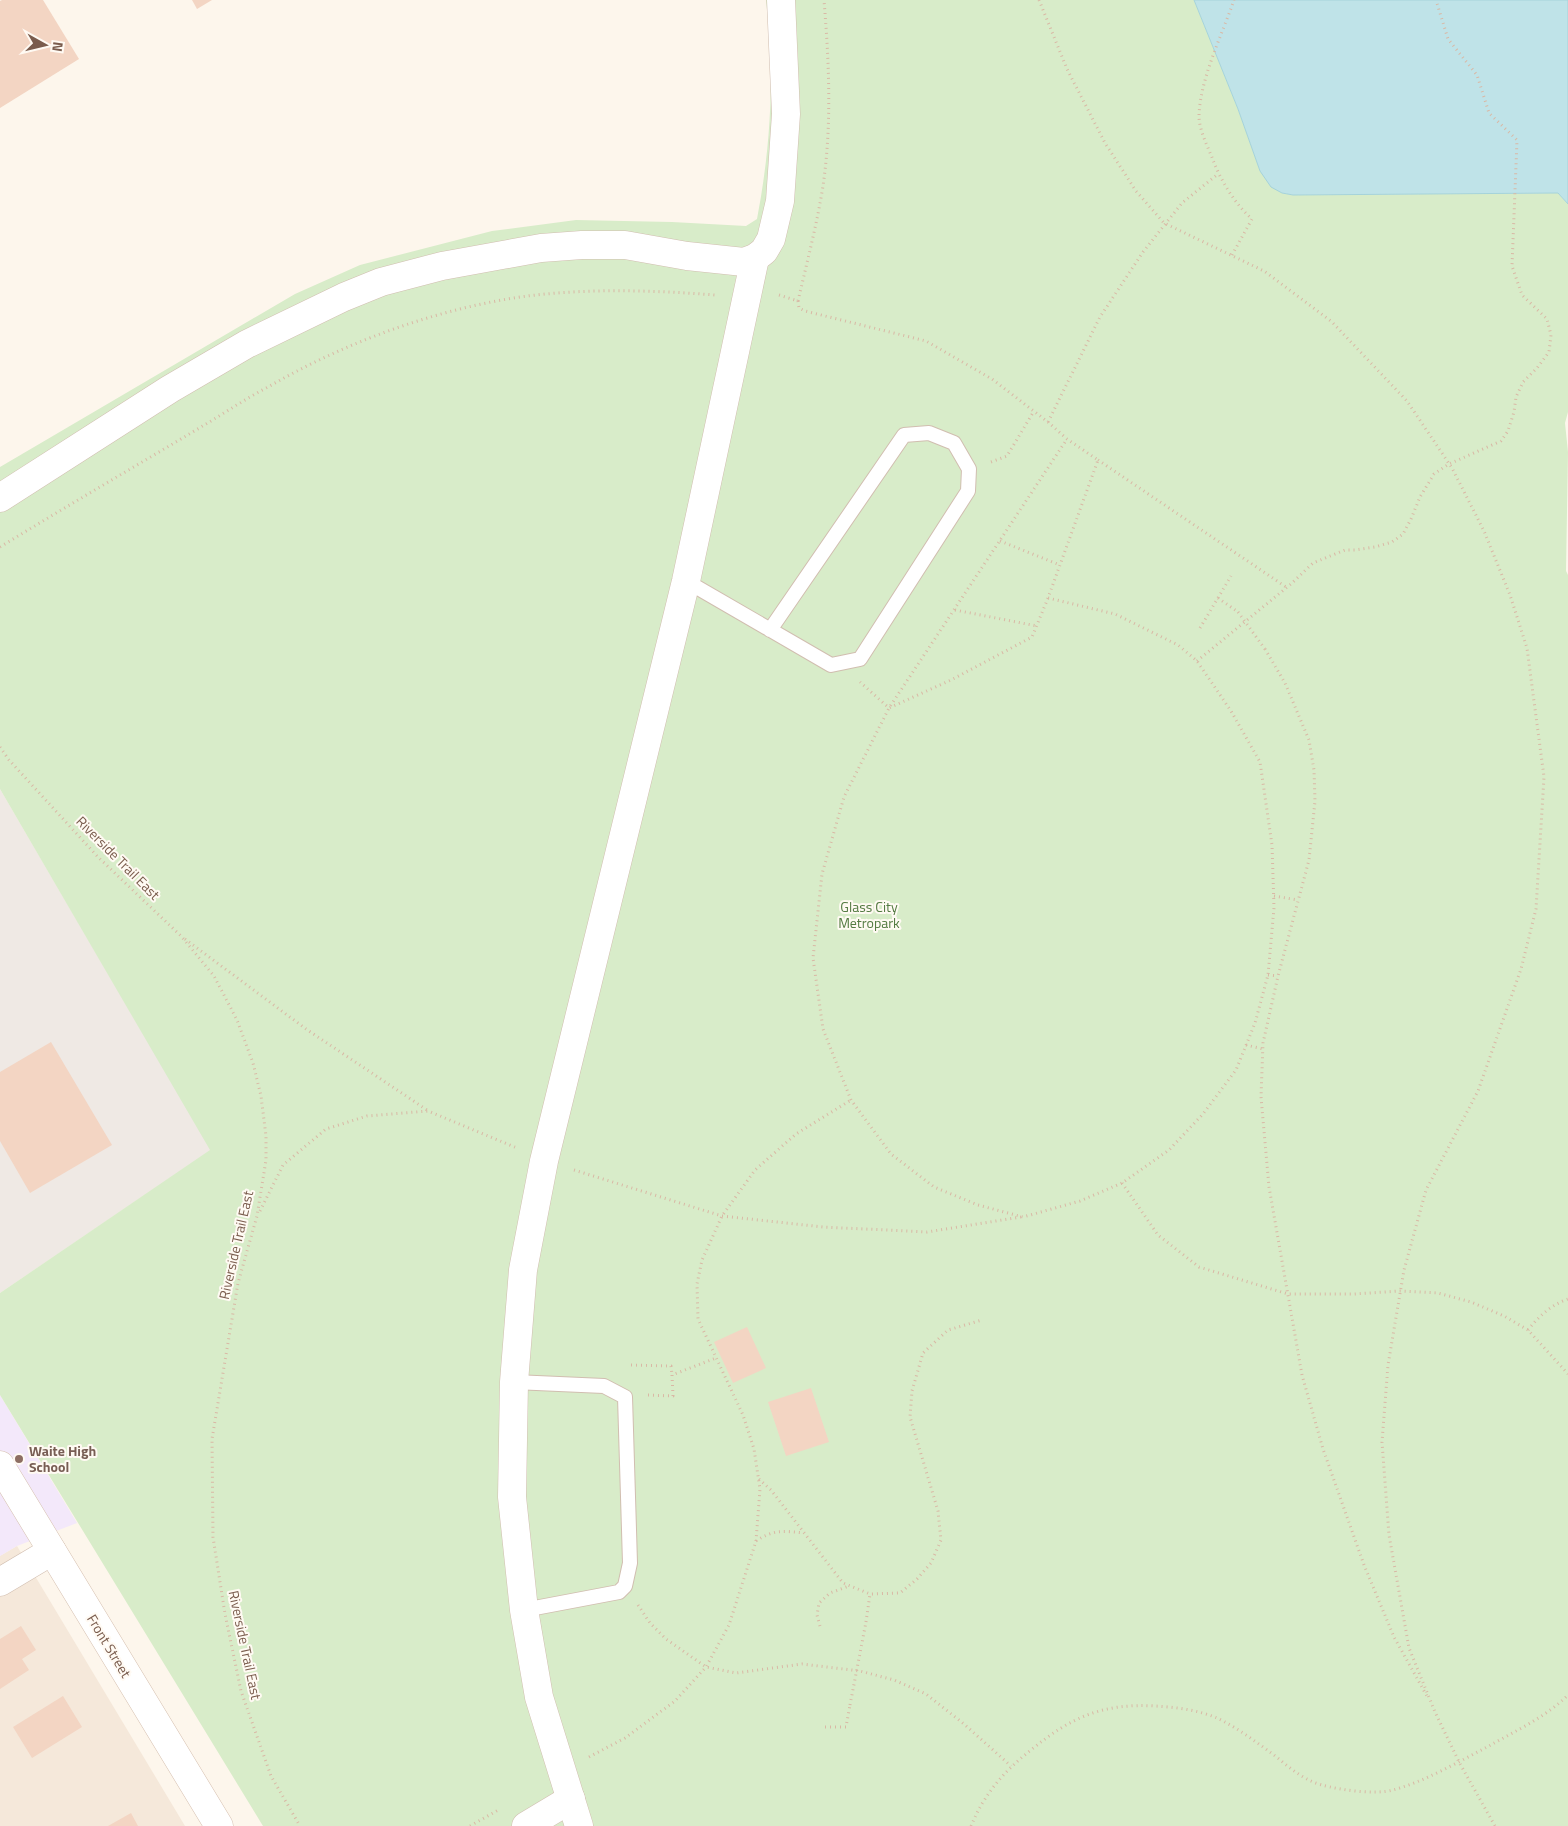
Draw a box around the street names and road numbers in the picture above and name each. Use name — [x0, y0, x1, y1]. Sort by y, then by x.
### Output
street label: Riverside Trail East — [72, 811, 165, 904]
street label: Riverside Trail East — [213, 1188, 258, 1301]
street label: Riverside Trail East — [224, 1588, 267, 1701]
street label: Front Street — [82, 1610, 137, 1682]

